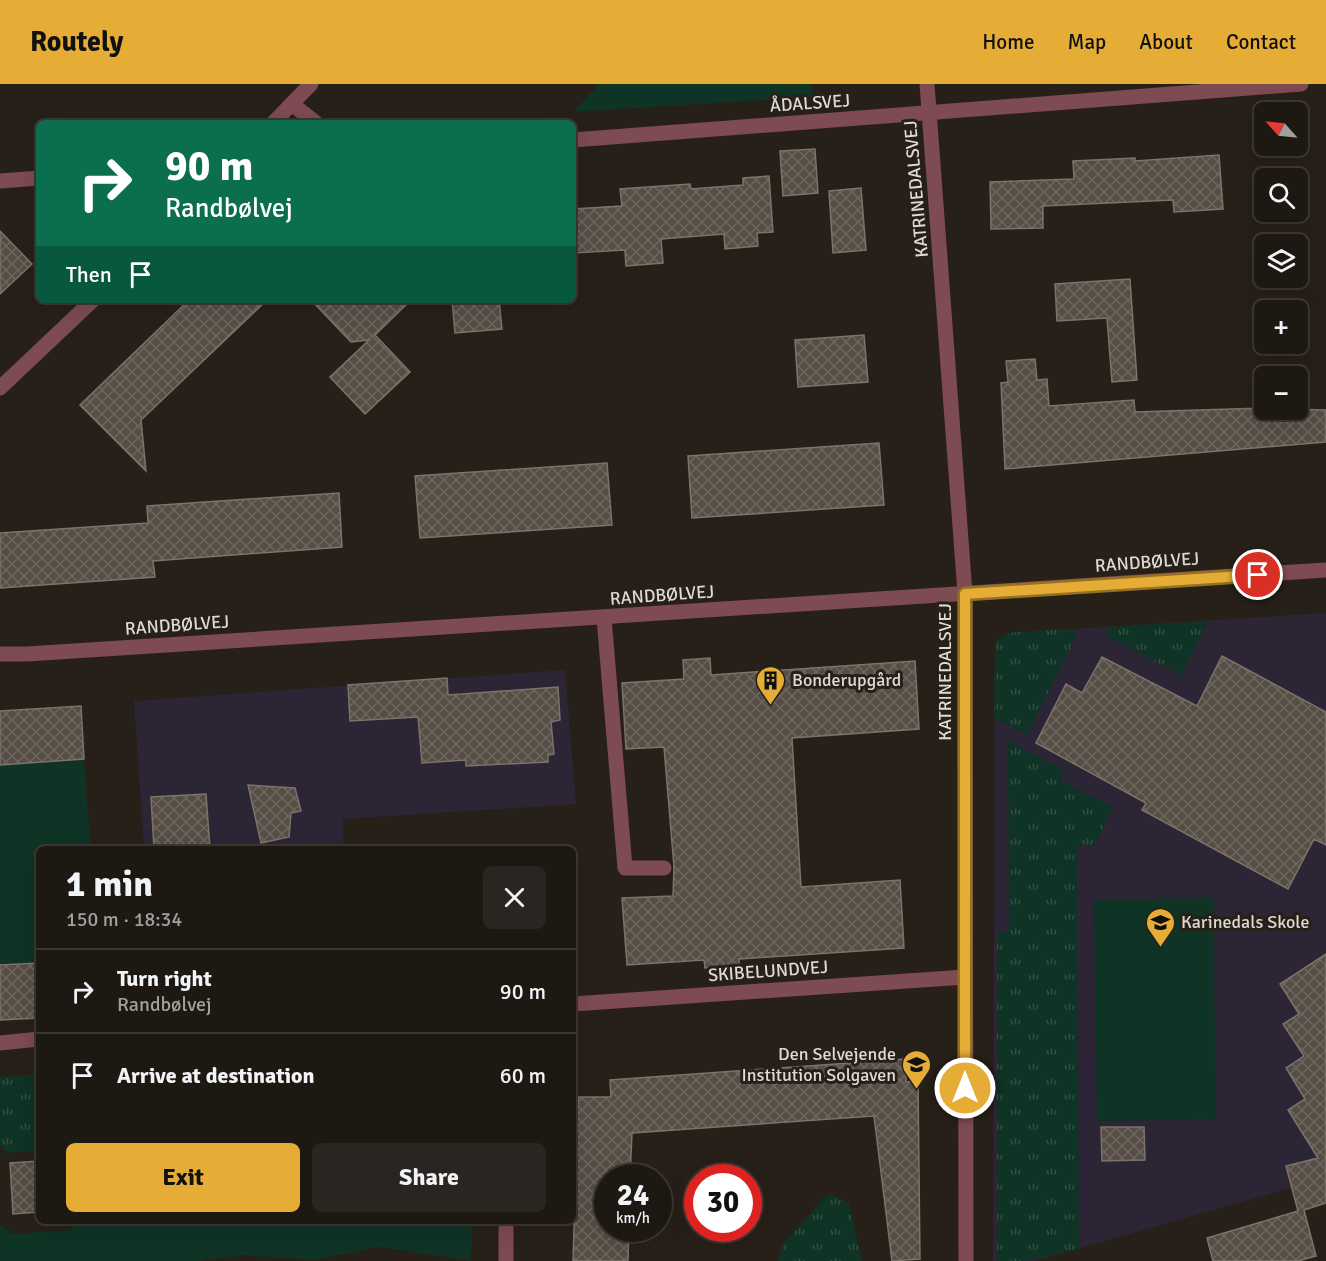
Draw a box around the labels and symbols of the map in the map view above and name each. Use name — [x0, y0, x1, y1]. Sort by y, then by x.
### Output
street label: ÅDALSVEJ — [769, 89, 851, 117]
north arrow — [1254, 102, 1308, 156]
street label: KATRINEDALSVEJ — [899, 119, 933, 259]
street label: RANDBØLVEJ — [1094, 547, 1200, 577]
pin — [1232, 549, 1283, 600]
street label: RANDBØLVEJ — [609, 580, 715, 610]
street label: KATRINEDALSVEJ — [934, 603, 956, 741]
street label: RANDBØLVEJ — [124, 610, 230, 640]
building icon: Bonderupgård — [755, 664, 787, 706]
place label: Bonderupgård — [792, 669, 901, 691]
school or university icon: Karinedals Skole — [1144, 906, 1176, 948]
place label: Karinedals Skole — [1181, 911, 1309, 933]
street label: SKIBELUNDVEJ — [707, 956, 829, 986]
place label: Den Selvejende Institution Solgaven — [742, 1043, 896, 1086]
school or university icon: Den Selvejende Institution Solgaven — [901, 1048, 933, 1090]
position arrow — [933, 1056, 997, 1120]
speed limit sign: 30 — [684, 1164, 762, 1242]

